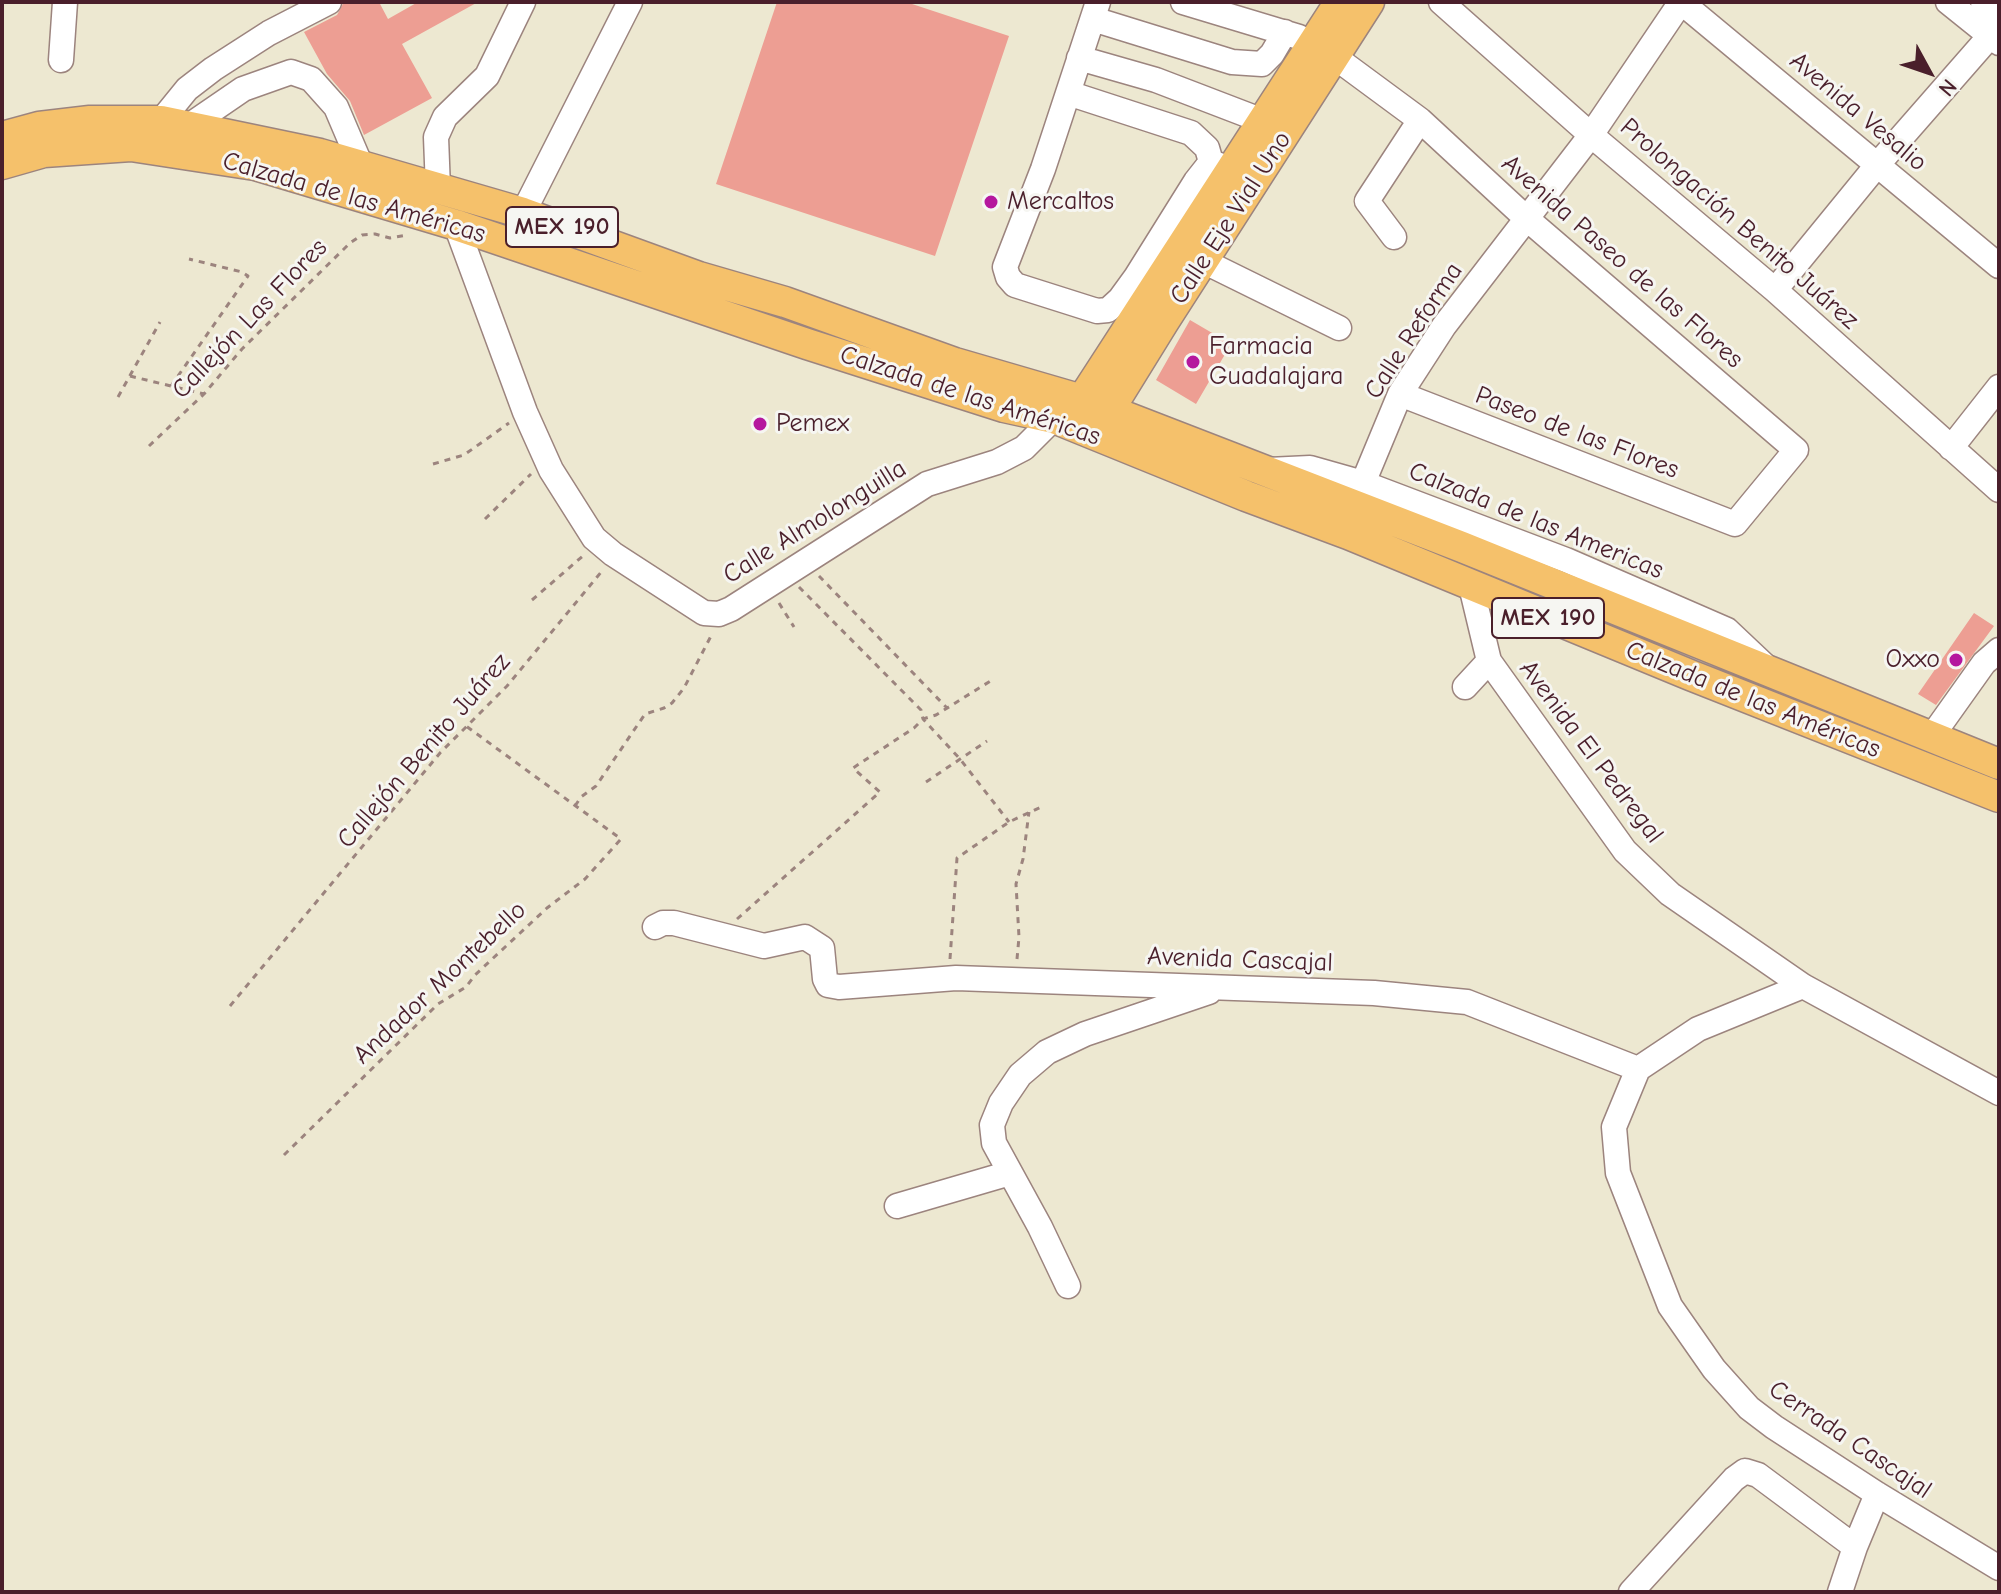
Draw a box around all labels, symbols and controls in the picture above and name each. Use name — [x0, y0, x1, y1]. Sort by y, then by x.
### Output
north arrow — [1889, 32, 1969, 112]
street label: Avenida Vesalio — [1783, 46, 1933, 178]
text: N — [1933, 74, 1962, 101]
street label: Prolongación Benito Juárez — [1613, 112, 1865, 336]
street label: Calle Eje Vial Uno — [1164, 126, 1298, 310]
street label: Calzada de las Américas — [219, 146, 489, 250]
street label: Avenida Paseo de las Flores — [1495, 149, 1749, 375]
place label: Mercaltos — [1007, 186, 1114, 218]
marker: Mercaltos — [982, 193, 1000, 211]
road number: MEX 190 — [506, 207, 618, 247]
street label: Callejón Las Flores — [166, 233, 334, 405]
street label: Calle Reforma — [1358, 257, 1470, 405]
place label: Farmacia Guadalajara — [1209, 331, 1343, 392]
street label: Calzada de las Américas — [836, 339, 1104, 453]
marker: Farmacia Guadalajara — [1184, 353, 1202, 371]
street label: Paseo de las Flores — [1471, 380, 1683, 486]
place label: Pemex — [776, 408, 849, 440]
marker: Pemex — [751, 415, 769, 433]
street label: Calle Almolonguilla — [718, 453, 912, 591]
street label: Calzada de las Americas — [1404, 456, 1668, 586]
road number: MEX 190 — [1492, 598, 1604, 638]
street label: Calzada de las Américas — [1621, 635, 1885, 765]
place label: Oxxo — [1885, 644, 1940, 676]
street label: Callejón Benito Juárez — [331, 647, 517, 855]
marker: Oxxo — [1947, 651, 1965, 669]
street label: Avenida El Pedregal — [1512, 654, 1670, 850]
street label: Andador Montebello — [347, 895, 533, 1071]
street label: Avenida Cascajal — [1147, 941, 1333, 979]
street label: Cerrada Cascajal — [1763, 1374, 1937, 1506]

